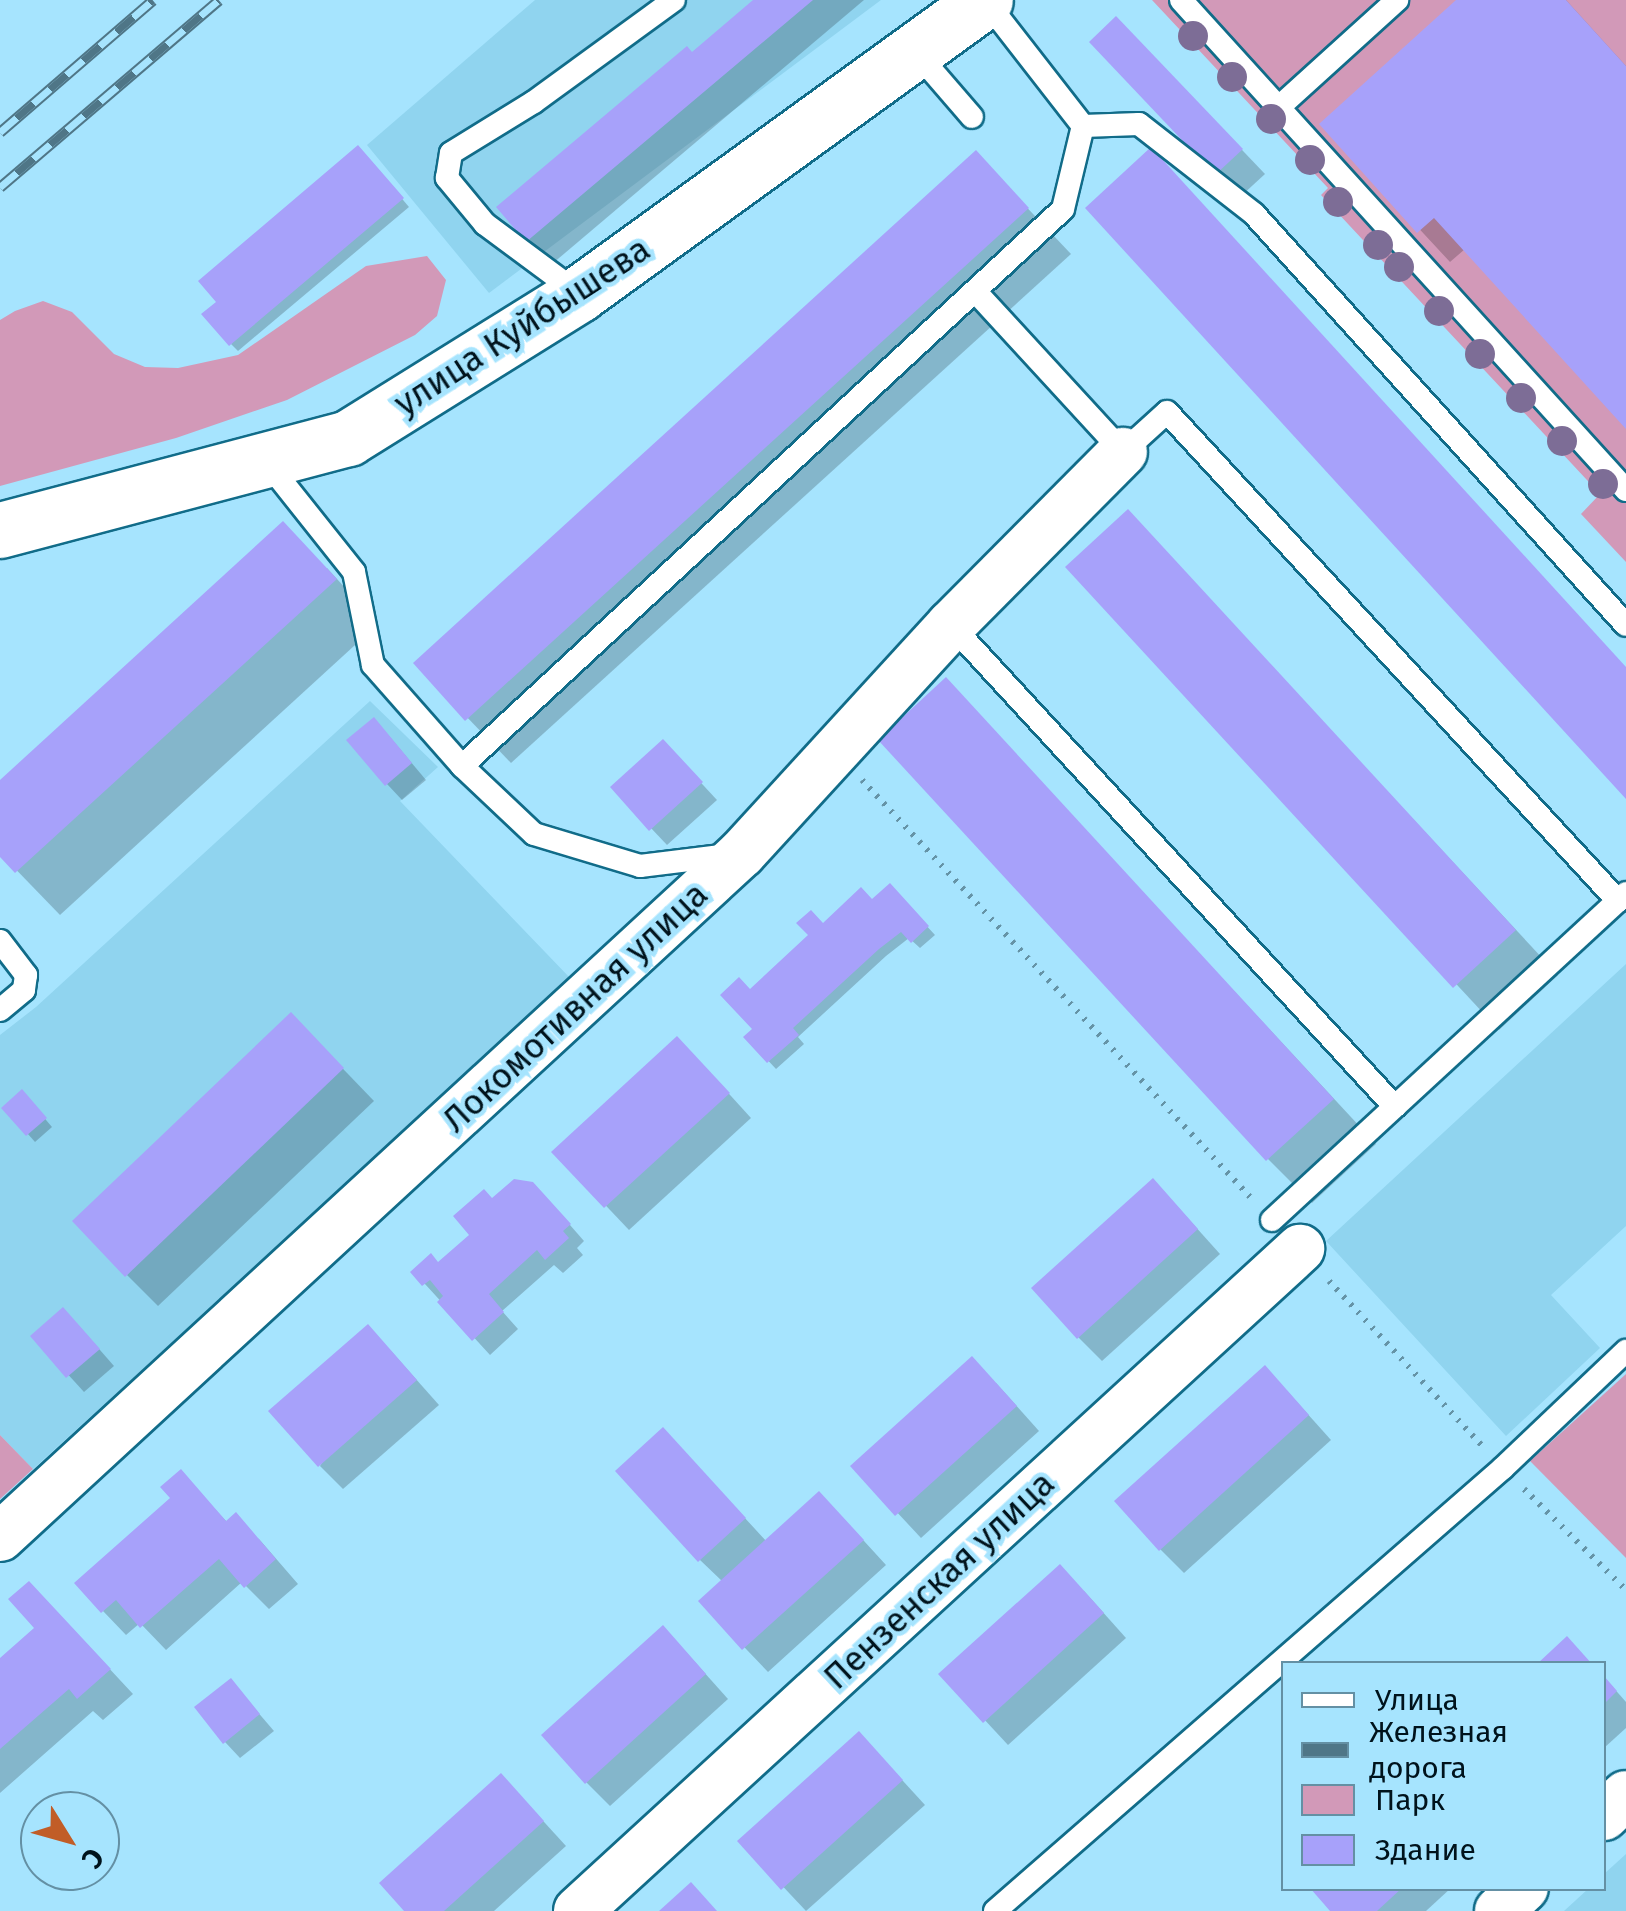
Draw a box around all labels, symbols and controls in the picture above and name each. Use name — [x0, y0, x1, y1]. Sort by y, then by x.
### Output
street label: улица Куйбышева — [386, 228, 658, 424]
street label: Локомотивная улица — [434, 873, 716, 1141]
street label: Пензенская улица — [815, 1462, 1063, 1698]
legend — [1281, 1661, 1606, 1891]
text: Улица — [1375, 1682, 1459, 1718]
text: Железная дорога — [1369, 1714, 1508, 1786]
text: Парк — [1375, 1782, 1445, 1818]
north arrow — [20, 1791, 120, 1891]
text: Здание — [1375, 1832, 1476, 1868]
text: С — [75, 1842, 111, 1875]

